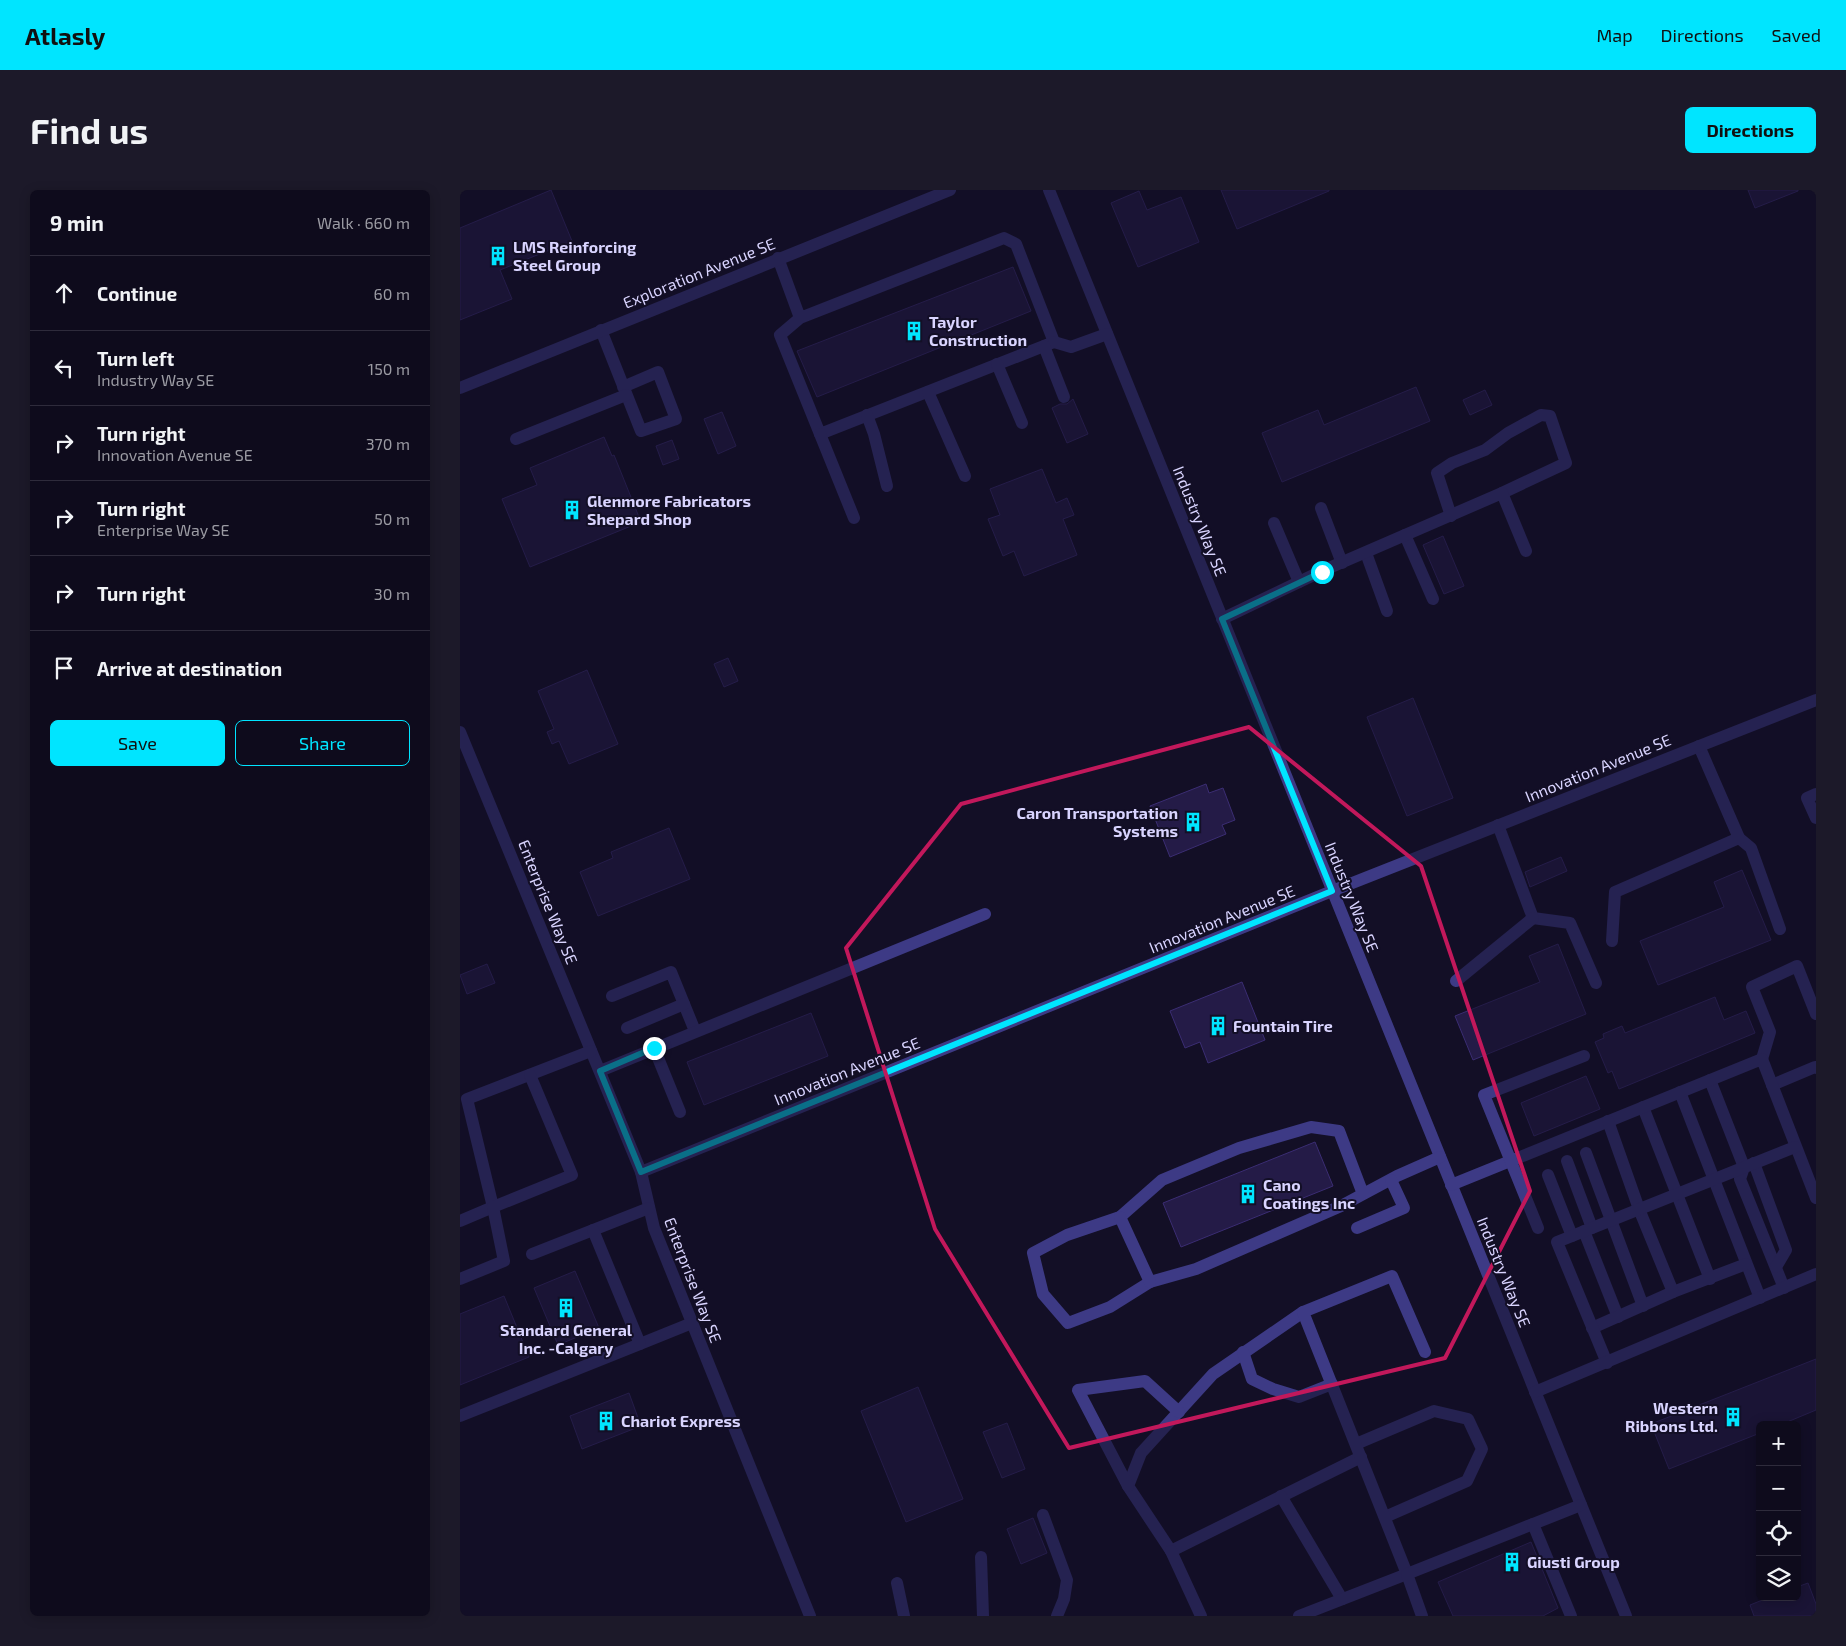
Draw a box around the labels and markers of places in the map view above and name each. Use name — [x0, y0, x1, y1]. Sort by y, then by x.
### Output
place label: LMS Reinforcing Steel Group — [513, 237, 637, 274]
building icon: LMS Reinforcing Steel Group — [487, 245, 509, 267]
place label: Taylor Construction — [929, 312, 1027, 349]
building icon: Taylor Construction — [903, 320, 925, 342]
place label: Glenmore Fabricators Shepard Shop — [587, 491, 751, 528]
building icon: Glenmore Fabricators Shepard Shop — [561, 499, 583, 521]
place label: Caron Transportation Systems — [1017, 803, 1178, 841]
building icon: Caron Transportation Systems — [1182, 811, 1204, 833]
building icon: Fountain Tire — [1207, 1015, 1229, 1037]
place label: Fountain Tire — [1233, 1016, 1333, 1035]
place label: Cano Coatings Inc — [1263, 1175, 1355, 1212]
building icon: Cano Coatings Inc — [1237, 1183, 1259, 1205]
building icon: Standard General Inc. -Calgary — [555, 1297, 577, 1319]
place label: Standard General Inc. -Calgary — [500, 1320, 633, 1358]
place label: Western Ribbons Ltd. — [1625, 1398, 1718, 1435]
building icon: Western Ribbons Ltd. — [1722, 1406, 1744, 1428]
building icon: Chariot Express — [595, 1410, 617, 1432]
place label: Chariot Express — [621, 1411, 740, 1430]
building icon: Giusti Group — [1501, 1551, 1523, 1573]
place label: Giusti Group — [1527, 1552, 1620, 1571]

